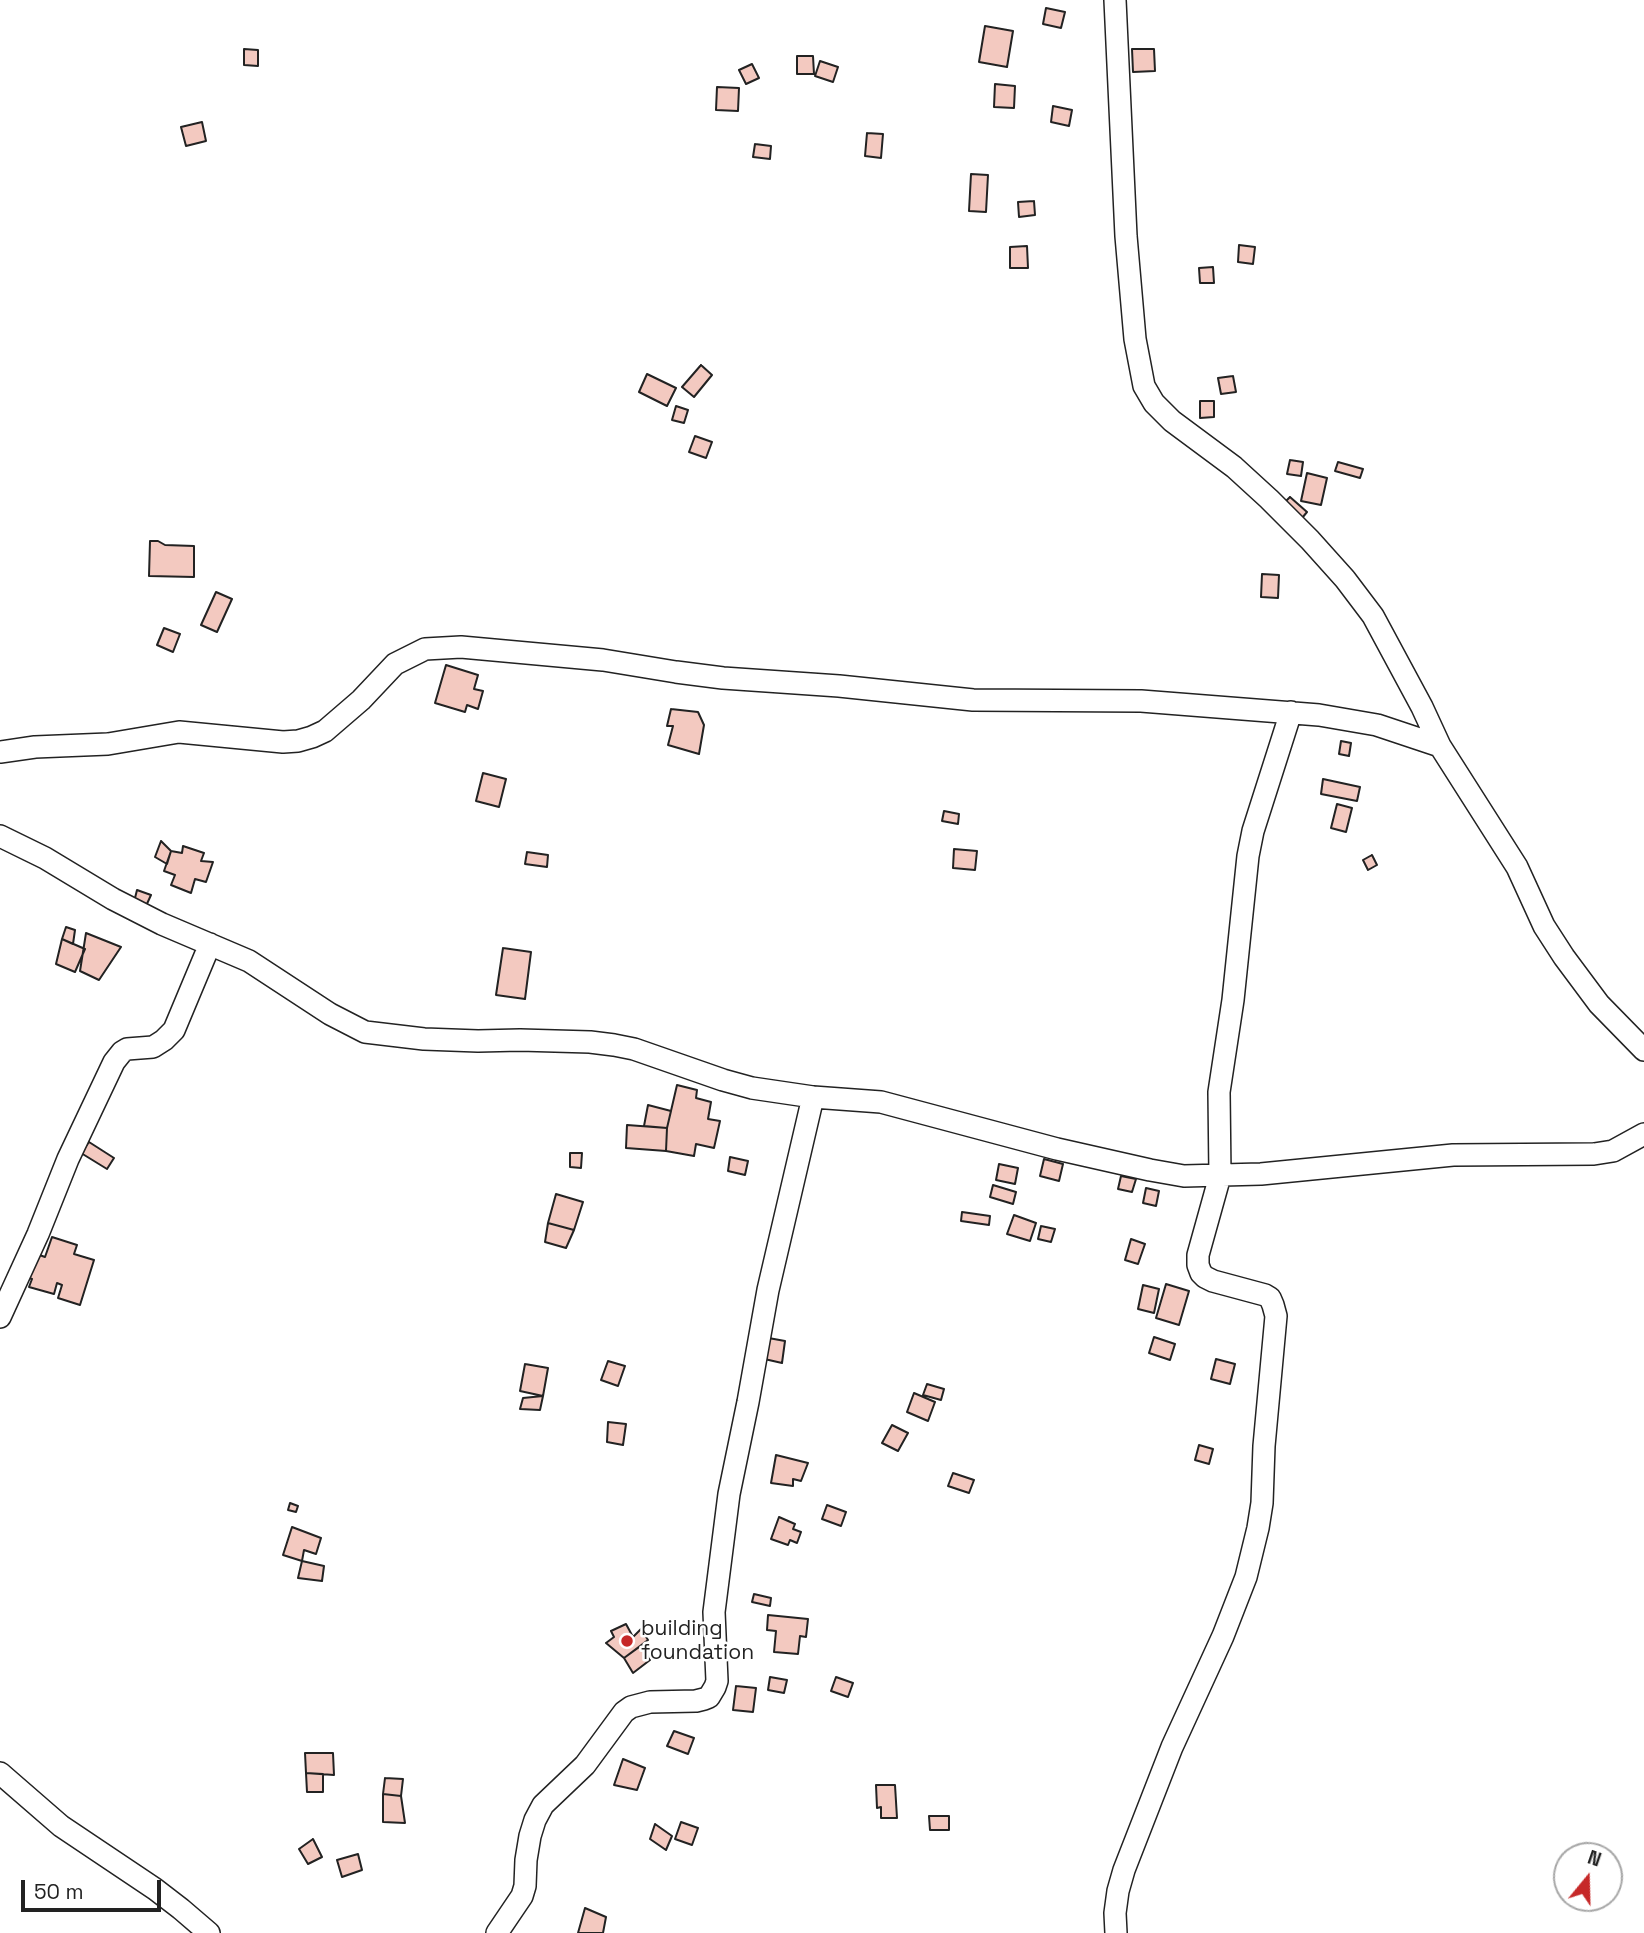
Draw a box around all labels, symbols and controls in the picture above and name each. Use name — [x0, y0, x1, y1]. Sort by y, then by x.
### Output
place label: building foundation — [641, 1616, 754, 1666]
marker: building foundation — [619, 1633, 635, 1649]
north arrow — [1553, 1842, 1623, 1912]
text: N — [1584, 1845, 1604, 1872]
scale bar — [24, 1867, 164, 1911]
text: 50 m — [34, 1878, 84, 1905]

